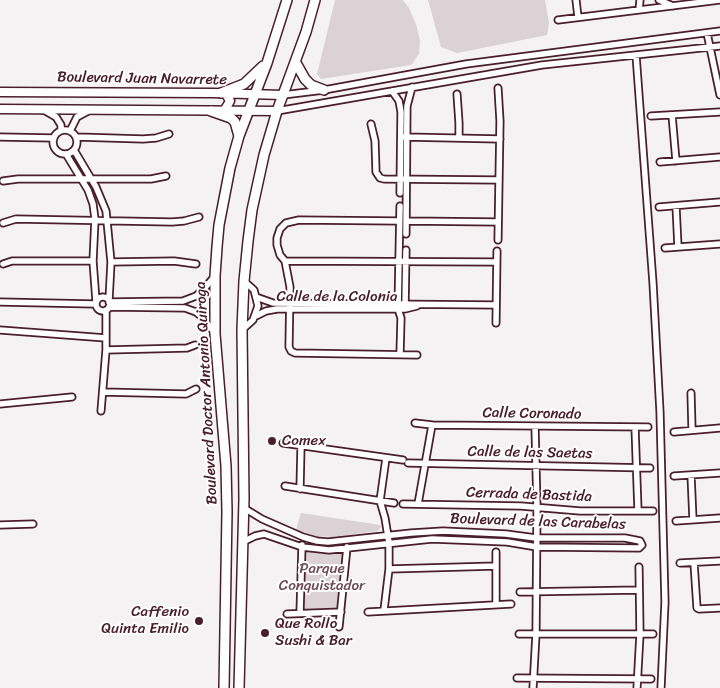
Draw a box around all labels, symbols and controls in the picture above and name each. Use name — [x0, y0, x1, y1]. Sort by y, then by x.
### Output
street label: Boulevard Juan Navarrete — [57, 69, 227, 89]
street label: Boulevard Doctor Antonio Quiroga — [192, 281, 222, 505]
street label: Calle de la Colonia — [277, 288, 397, 306]
street label: Calle Coronado — [482, 404, 582, 424]
place label: Comex — [282, 432, 326, 450]
marker: Comex — [266, 435, 278, 447]
street label: Calle de las Saetas — [467, 443, 593, 463]
street label: Cerrada de Bastida — [466, 484, 592, 506]
street label: Boulevard de las Carabelas — [450, 510, 626, 534]
park label: Parque Conquistador — [279, 560, 365, 595]
place label: Caffenio Quinta Emilio — [101, 603, 189, 638]
marker: Caffenio Quinta Emilio — [193, 615, 205, 627]
place label: Que Rollo Sushi & Bar — [275, 615, 352, 650]
marker: Que Rollo Sushi & Bar — [259, 627, 271, 639]

